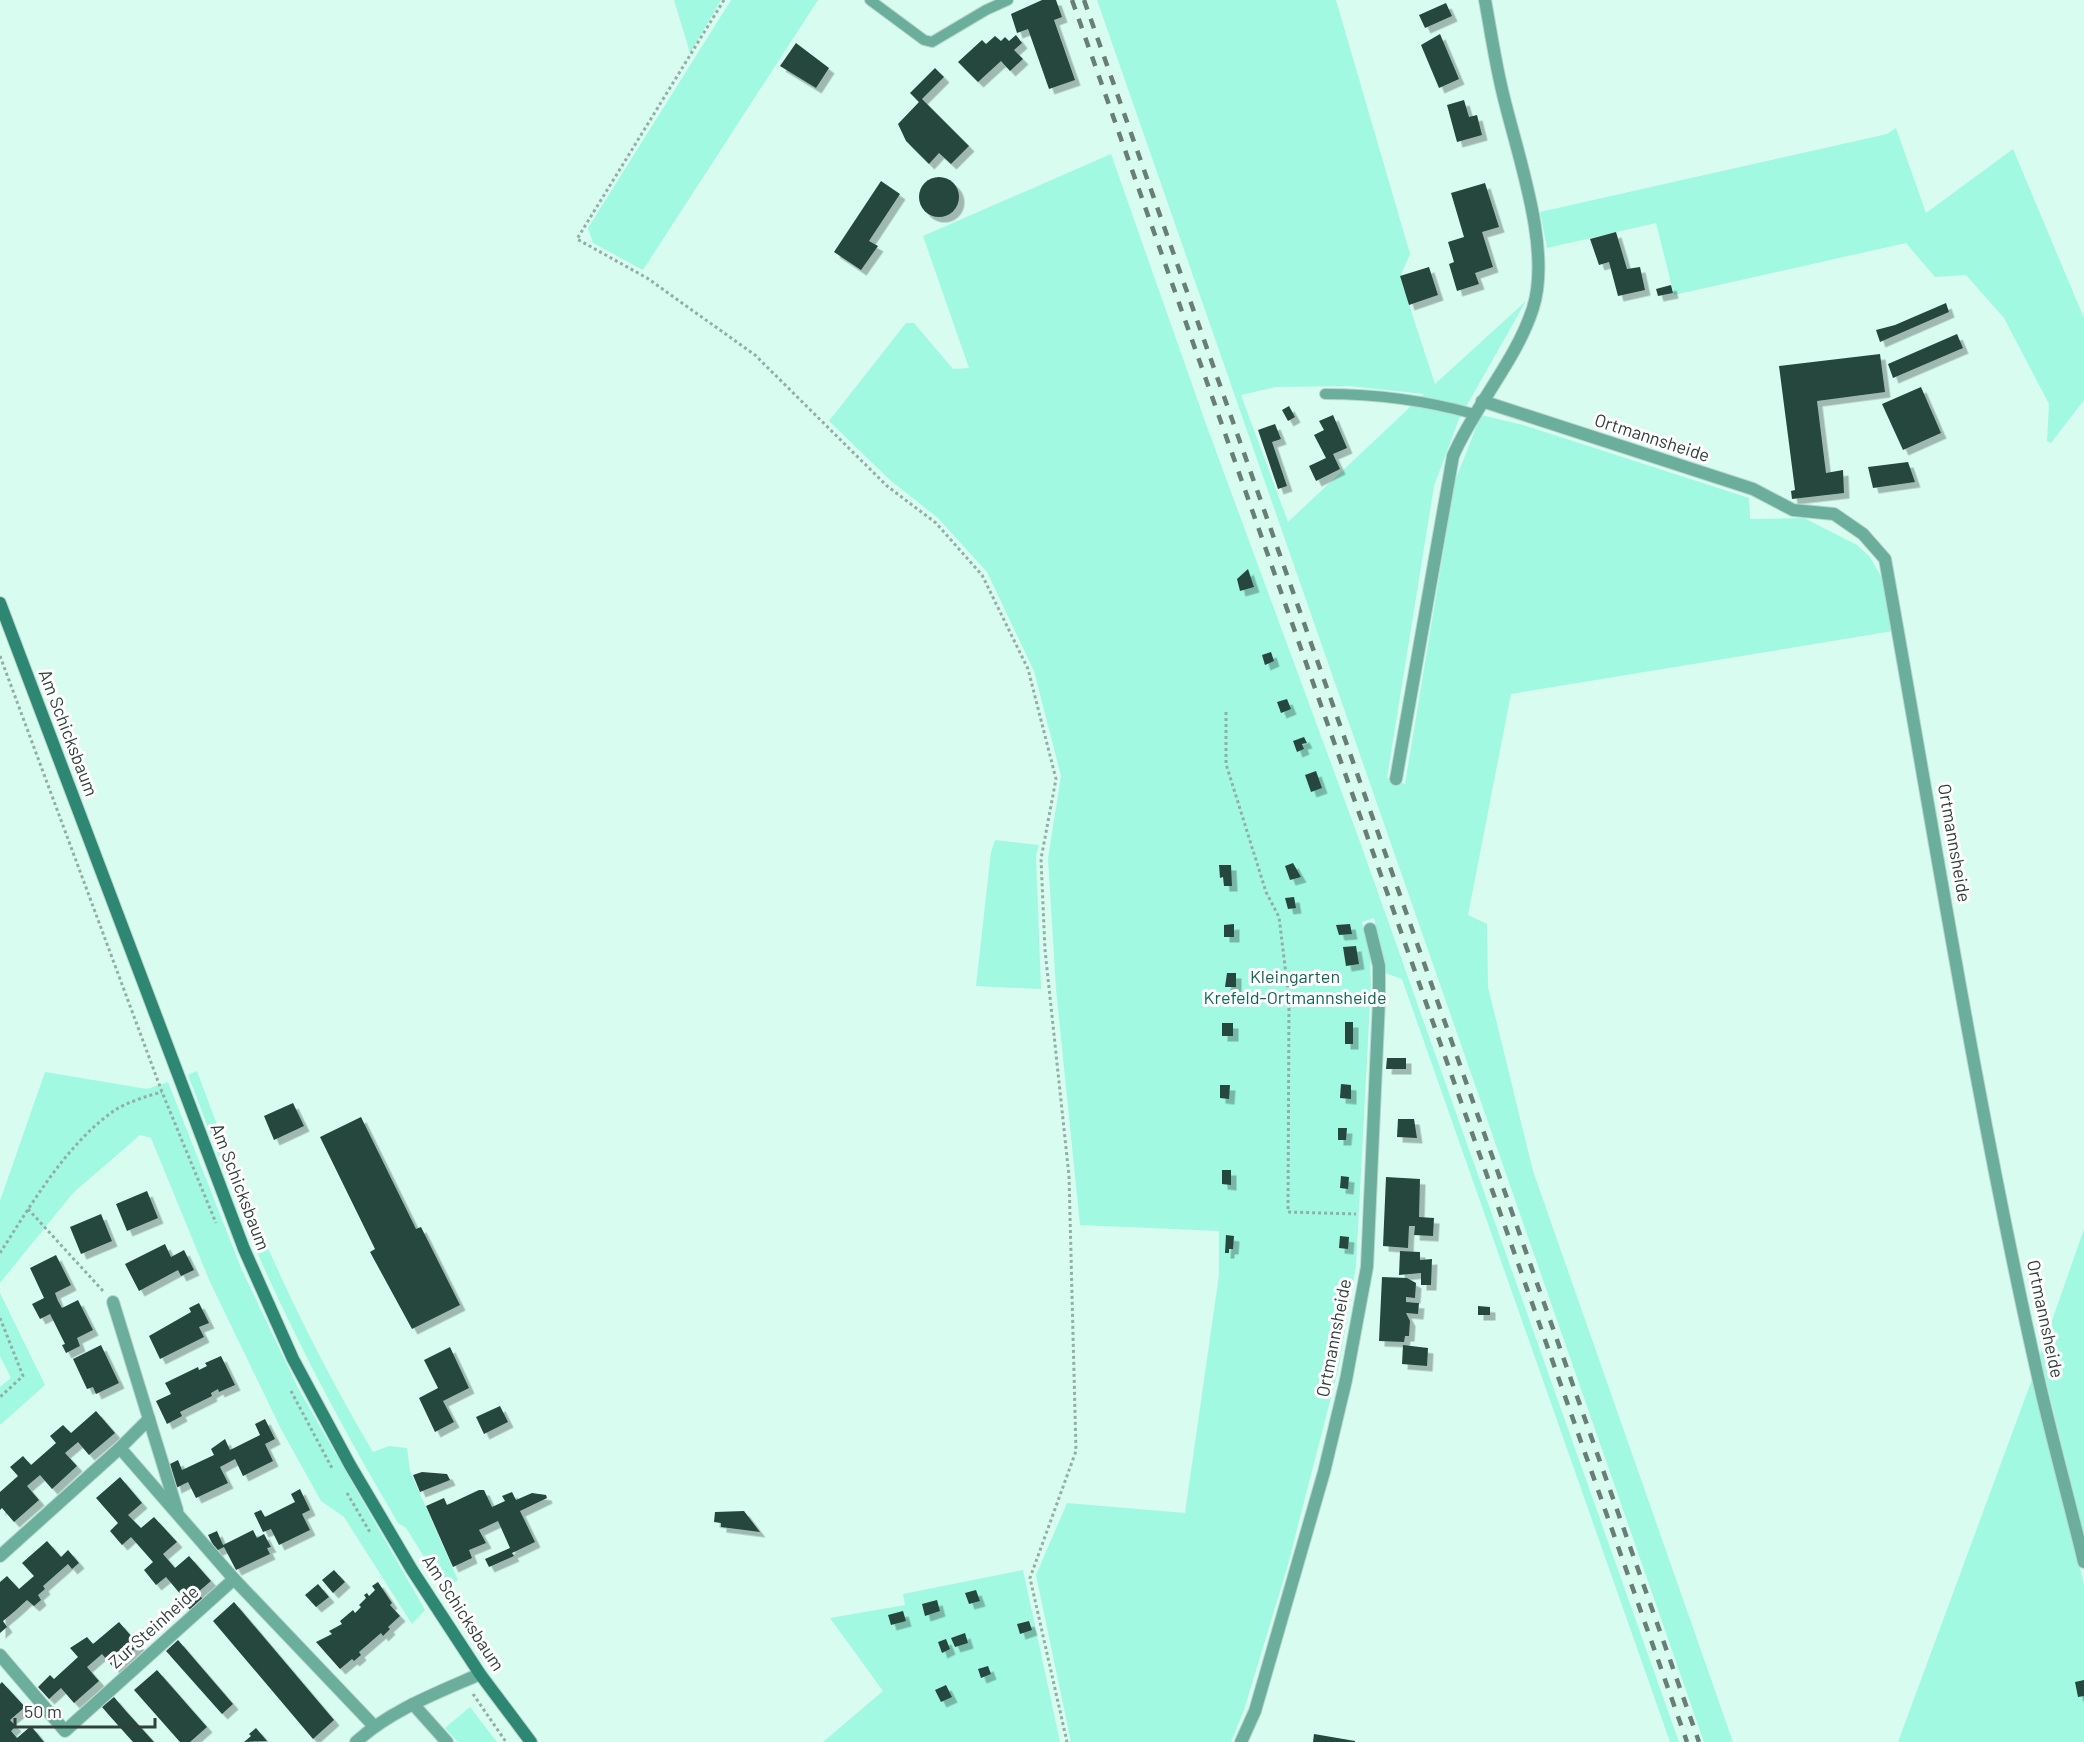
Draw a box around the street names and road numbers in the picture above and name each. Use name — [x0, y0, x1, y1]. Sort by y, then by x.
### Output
street label: Ortmannsheide — [1592, 408, 1713, 466]
street label: Am Schicksbaum — [35, 666, 103, 799]
street label: Ortmannsheide — [1934, 782, 1976, 904]
street label: Am Schicksbaum — [207, 1120, 275, 1253]
street label: Ortmannsheide — [2023, 1258, 2069, 1380]
street label: Ortmannsheide — [1311, 1277, 1355, 1399]
street label: Am Schicksbaum — [418, 1550, 510, 1675]
street label: Zur Steinheide — [104, 1580, 203, 1672]

